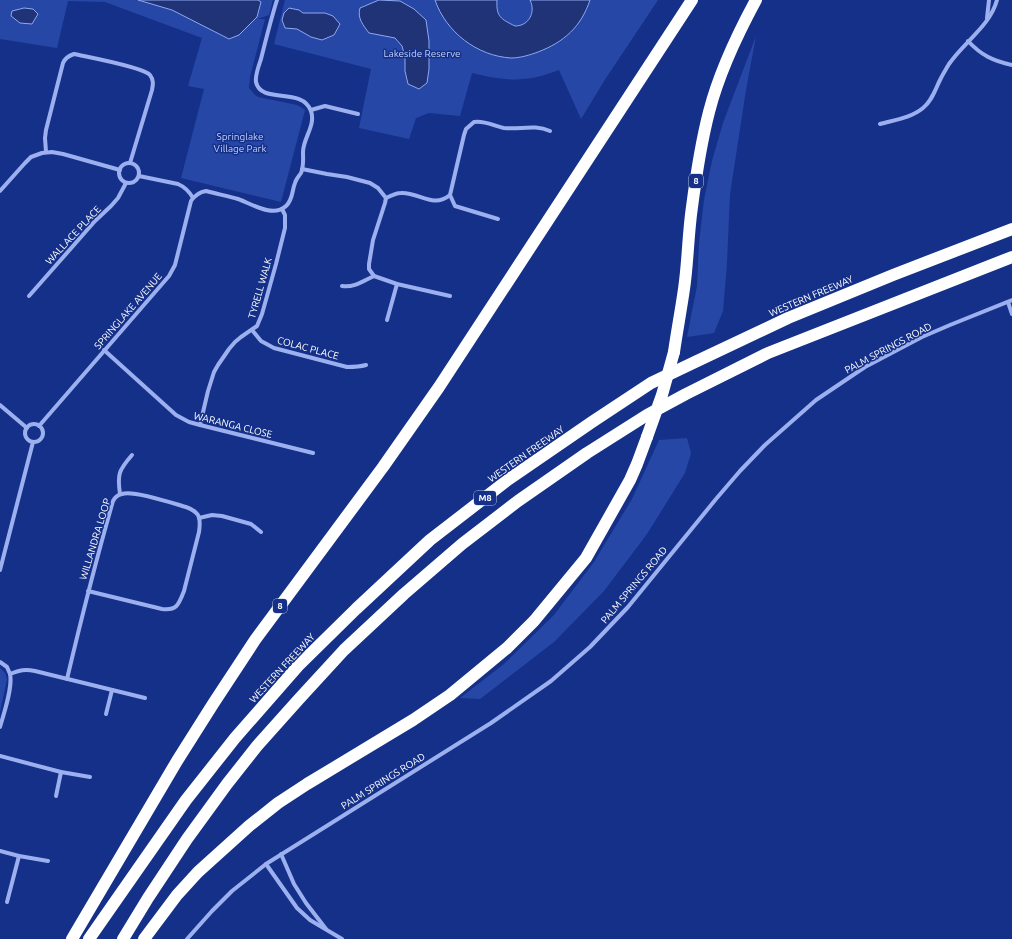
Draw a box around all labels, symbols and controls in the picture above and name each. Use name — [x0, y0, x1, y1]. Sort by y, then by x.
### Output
park label: Lakeside Reserve — [383, 48, 461, 59]
park label: Springlake Village Park — [214, 131, 266, 154]
road number: 8 — [689, 174, 703, 188]
street label: WALLACE PLACE — [43, 203, 103, 267]
street label: TYRELL WALK — [246, 256, 274, 320]
street label: SPRINGLAKE AVENUE — [92, 270, 164, 351]
street label: WESTERN FREEWAY — [767, 273, 855, 319]
street label: PALM SPRINGS ROAD — [843, 320, 933, 376]
street label: COLAC PLACE — [276, 334, 340, 362]
street label: WARANGA CLOSE — [193, 410, 274, 440]
street label: WESTERN FREEWAY — [486, 423, 566, 484]
road number: M8 — [474, 491, 496, 505]
street label: WILLANDRA LOOP — [77, 497, 113, 581]
street label: PALM SPRINGS ROAD — [599, 544, 669, 626]
road number: 8 — [273, 599, 287, 613]
street label: WESTERN FREEWAY — [247, 631, 317, 705]
street label: PALM SPRINGS ROAD — [339, 751, 427, 811]

